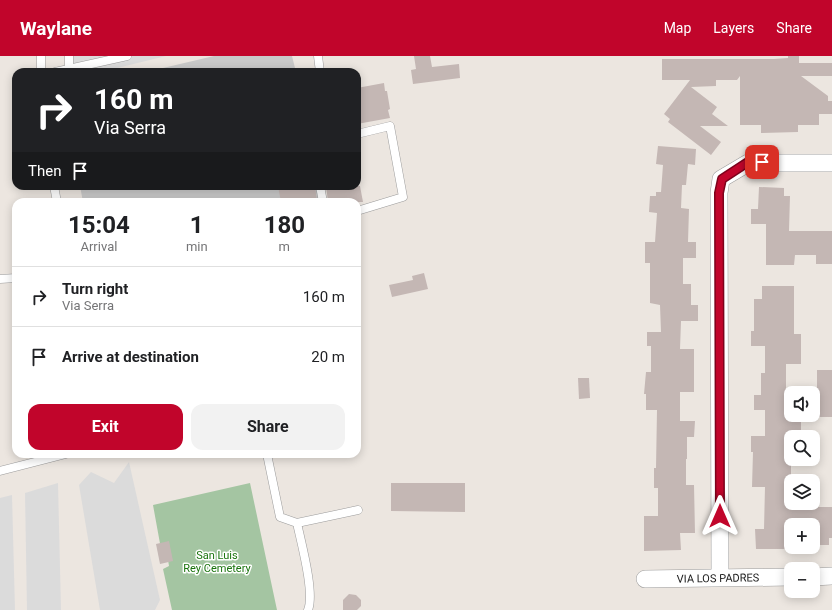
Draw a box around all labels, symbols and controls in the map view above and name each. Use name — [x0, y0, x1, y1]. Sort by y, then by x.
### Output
text: Waylane — [20, 17, 92, 40]
text: Map — [664, 20, 691, 36]
text: Layers — [713, 20, 754, 36]
text: Share — [776, 20, 812, 36]
text: 160 m — [94, 83, 173, 116]
icon: right — [28, 84, 80, 136]
text: Via Serra — [94, 117, 166, 138]
pin — [745, 145, 779, 179]
icon: arrive — [751, 151, 773, 173]
icon: arrive — [69, 160, 91, 182]
text: Then — [28, 162, 61, 180]
text: 15:04 — [68, 211, 130, 239]
text: 1 — [190, 211, 204, 239]
text: 180 — [264, 211, 305, 239]
text: Arrival — [80, 239, 117, 254]
text: min — [186, 239, 208, 254]
text: m — [279, 239, 290, 254]
text: Turn right — [62, 280, 128, 298]
icon: right — [28, 286, 50, 308]
text: 160 m — [303, 288, 345, 306]
text: Via Serra — [62, 298, 114, 313]
icon: arrive — [28, 346, 50, 368]
text: Arrive at destination — [62, 348, 199, 366]
text: 20 m — [311, 348, 345, 366]
map controls — [784, 386, 820, 598]
button: sound — [784, 386, 820, 422]
button: Exit — [28, 404, 183, 450]
button: Share — [191, 404, 345, 450]
button: search — [784, 430, 820, 466]
button: layers — [784, 474, 820, 510]
position arrow — [699, 495, 741, 537]
button: + — [784, 518, 820, 554]
park label: San Luis Rey Cemetery — [183, 549, 251, 575]
button: − — [784, 562, 820, 598]
street label: VIA LOS PADRES — [677, 571, 760, 586]

